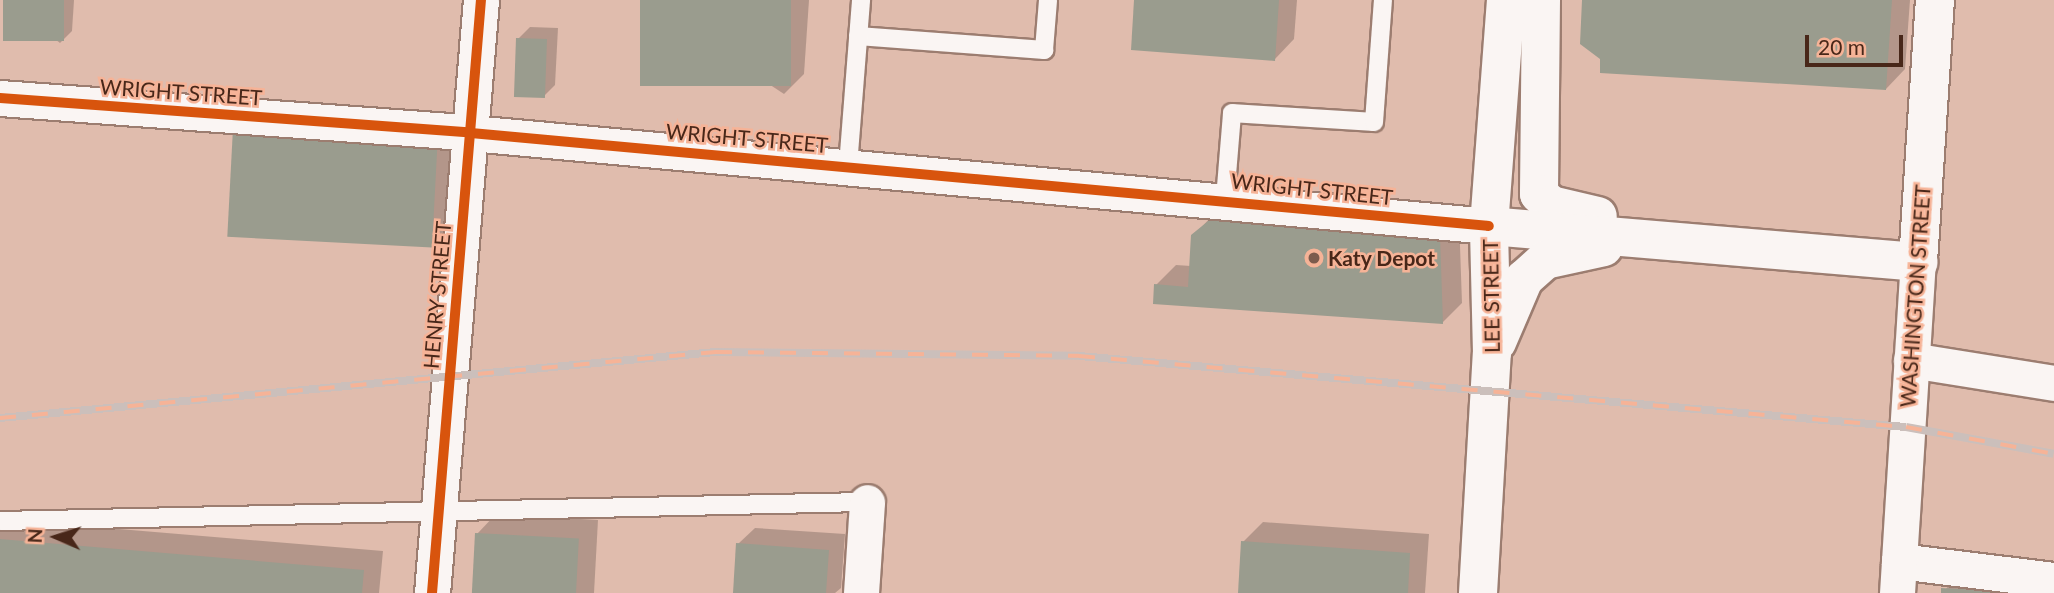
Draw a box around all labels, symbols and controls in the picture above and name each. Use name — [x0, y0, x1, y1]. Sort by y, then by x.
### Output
scale bar — [1809, 21, 1907, 65]
text: 20 m — [1818, 34, 1865, 59]
street label: WRIGHT STREET — [99, 74, 263, 110]
street label: WRIGHT STREET — [664, 118, 830, 158]
street label: WRIGHT STREET — [1229, 168, 1395, 210]
street label: WASHINGTON STREET — [1895, 184, 1935, 408]
street label: HENRY STREET — [418, 220, 456, 370]
street label: LEE STREET — [1477, 239, 1505, 353]
place label: Katy Depot — [1328, 245, 1436, 271]
marker: Katy Depot — [1306, 250, 1322, 266]
north arrow — [21, 502, 91, 572]
text: N — [23, 528, 46, 544]

